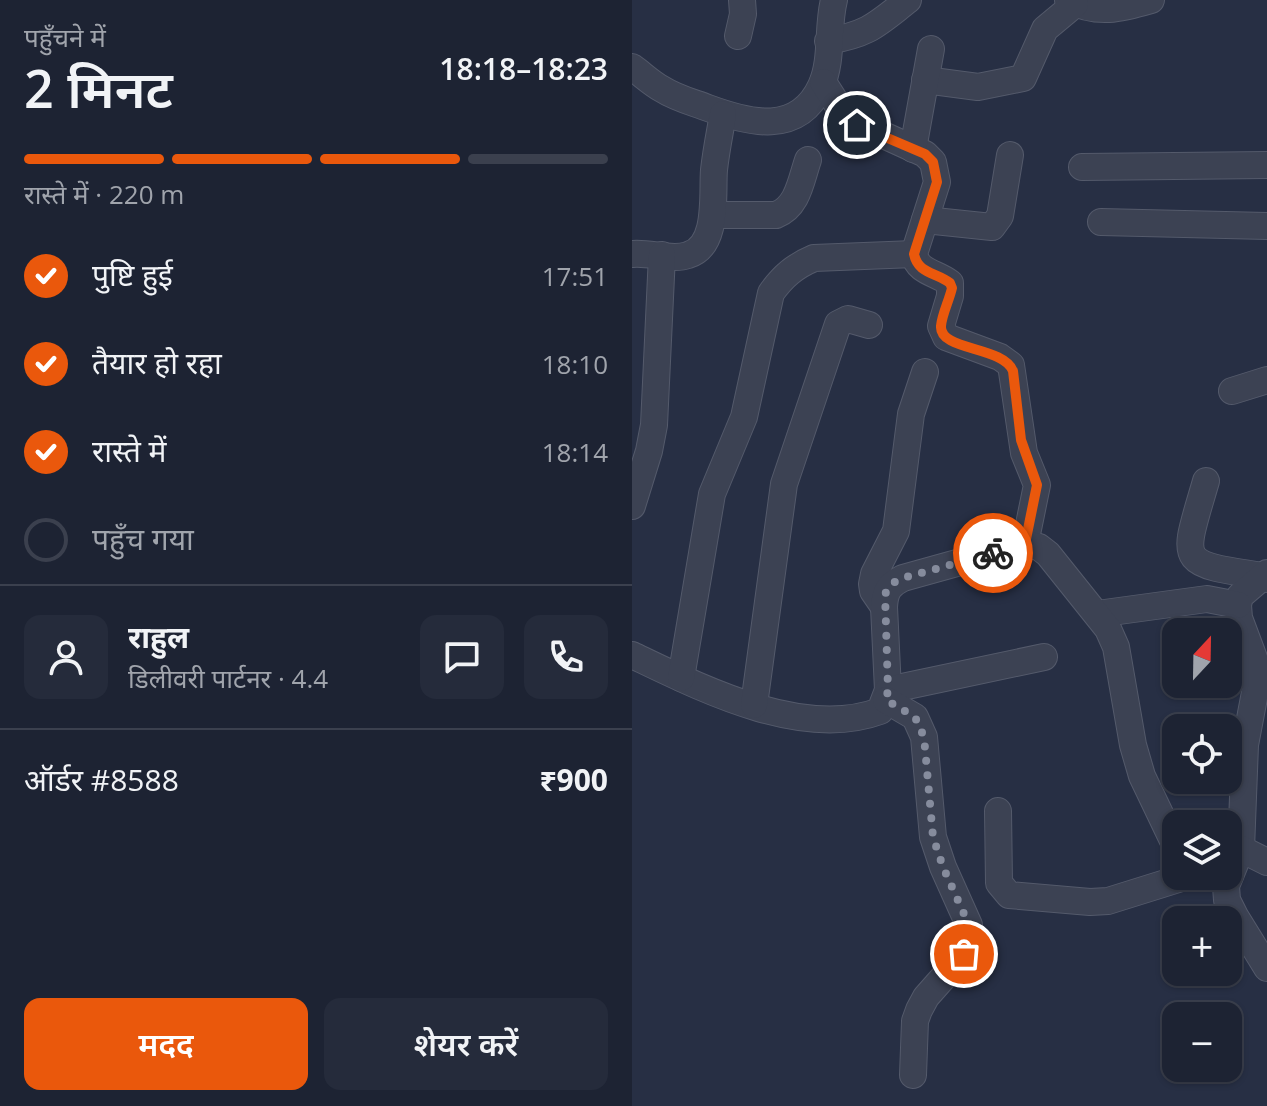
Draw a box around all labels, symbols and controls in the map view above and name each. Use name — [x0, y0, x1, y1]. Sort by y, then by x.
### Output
text: पहुँचने में — [24, 19, 106, 55]
text: 18:18–18:23 — [439, 48, 608, 89]
text: 2 मिनट — [24, 52, 173, 123]
pin — [823, 91, 891, 159]
icon: home — [835, 103, 879, 147]
text: रास्ते में · 220 m — [24, 176, 184, 212]
icon: check — [24, 254, 68, 298]
text: पुष्टि हुई — [92, 254, 173, 295]
text: 17:51 — [542, 258, 608, 294]
icon: check — [24, 342, 68, 386]
text: तैयार हो रहा — [92, 342, 222, 383]
text: 18:10 — [542, 346, 608, 382]
icon: check — [24, 430, 68, 474]
text: रास्ते में — [92, 430, 167, 471]
text: 18:14 — [542, 434, 608, 470]
courier — [953, 513, 1033, 593]
text: पहुँच गया — [92, 518, 194, 559]
icon: bike — [971, 531, 1015, 575]
button: person — [24, 615, 108, 699]
button: chat — [420, 615, 504, 699]
button: phone — [524, 615, 608, 699]
text: राहुल — [128, 616, 189, 657]
north arrow — [1162, 618, 1242, 698]
map controls — [1162, 618, 1242, 1082]
text: डिलीवरी पार्टनर · 4.4 — [128, 660, 328, 696]
button: locate — [1162, 714, 1242, 794]
text: ऑर्डर #8588 — [24, 759, 179, 800]
text: ₹900 — [539, 759, 608, 800]
button: layers — [1162, 810, 1242, 890]
button: + — [1162, 906, 1242, 986]
pin — [930, 920, 998, 988]
icon: bag — [942, 932, 986, 976]
button: मदद — [24, 998, 308, 1090]
button: शेयर करें — [324, 998, 608, 1090]
button: − — [1162, 1002, 1242, 1082]

